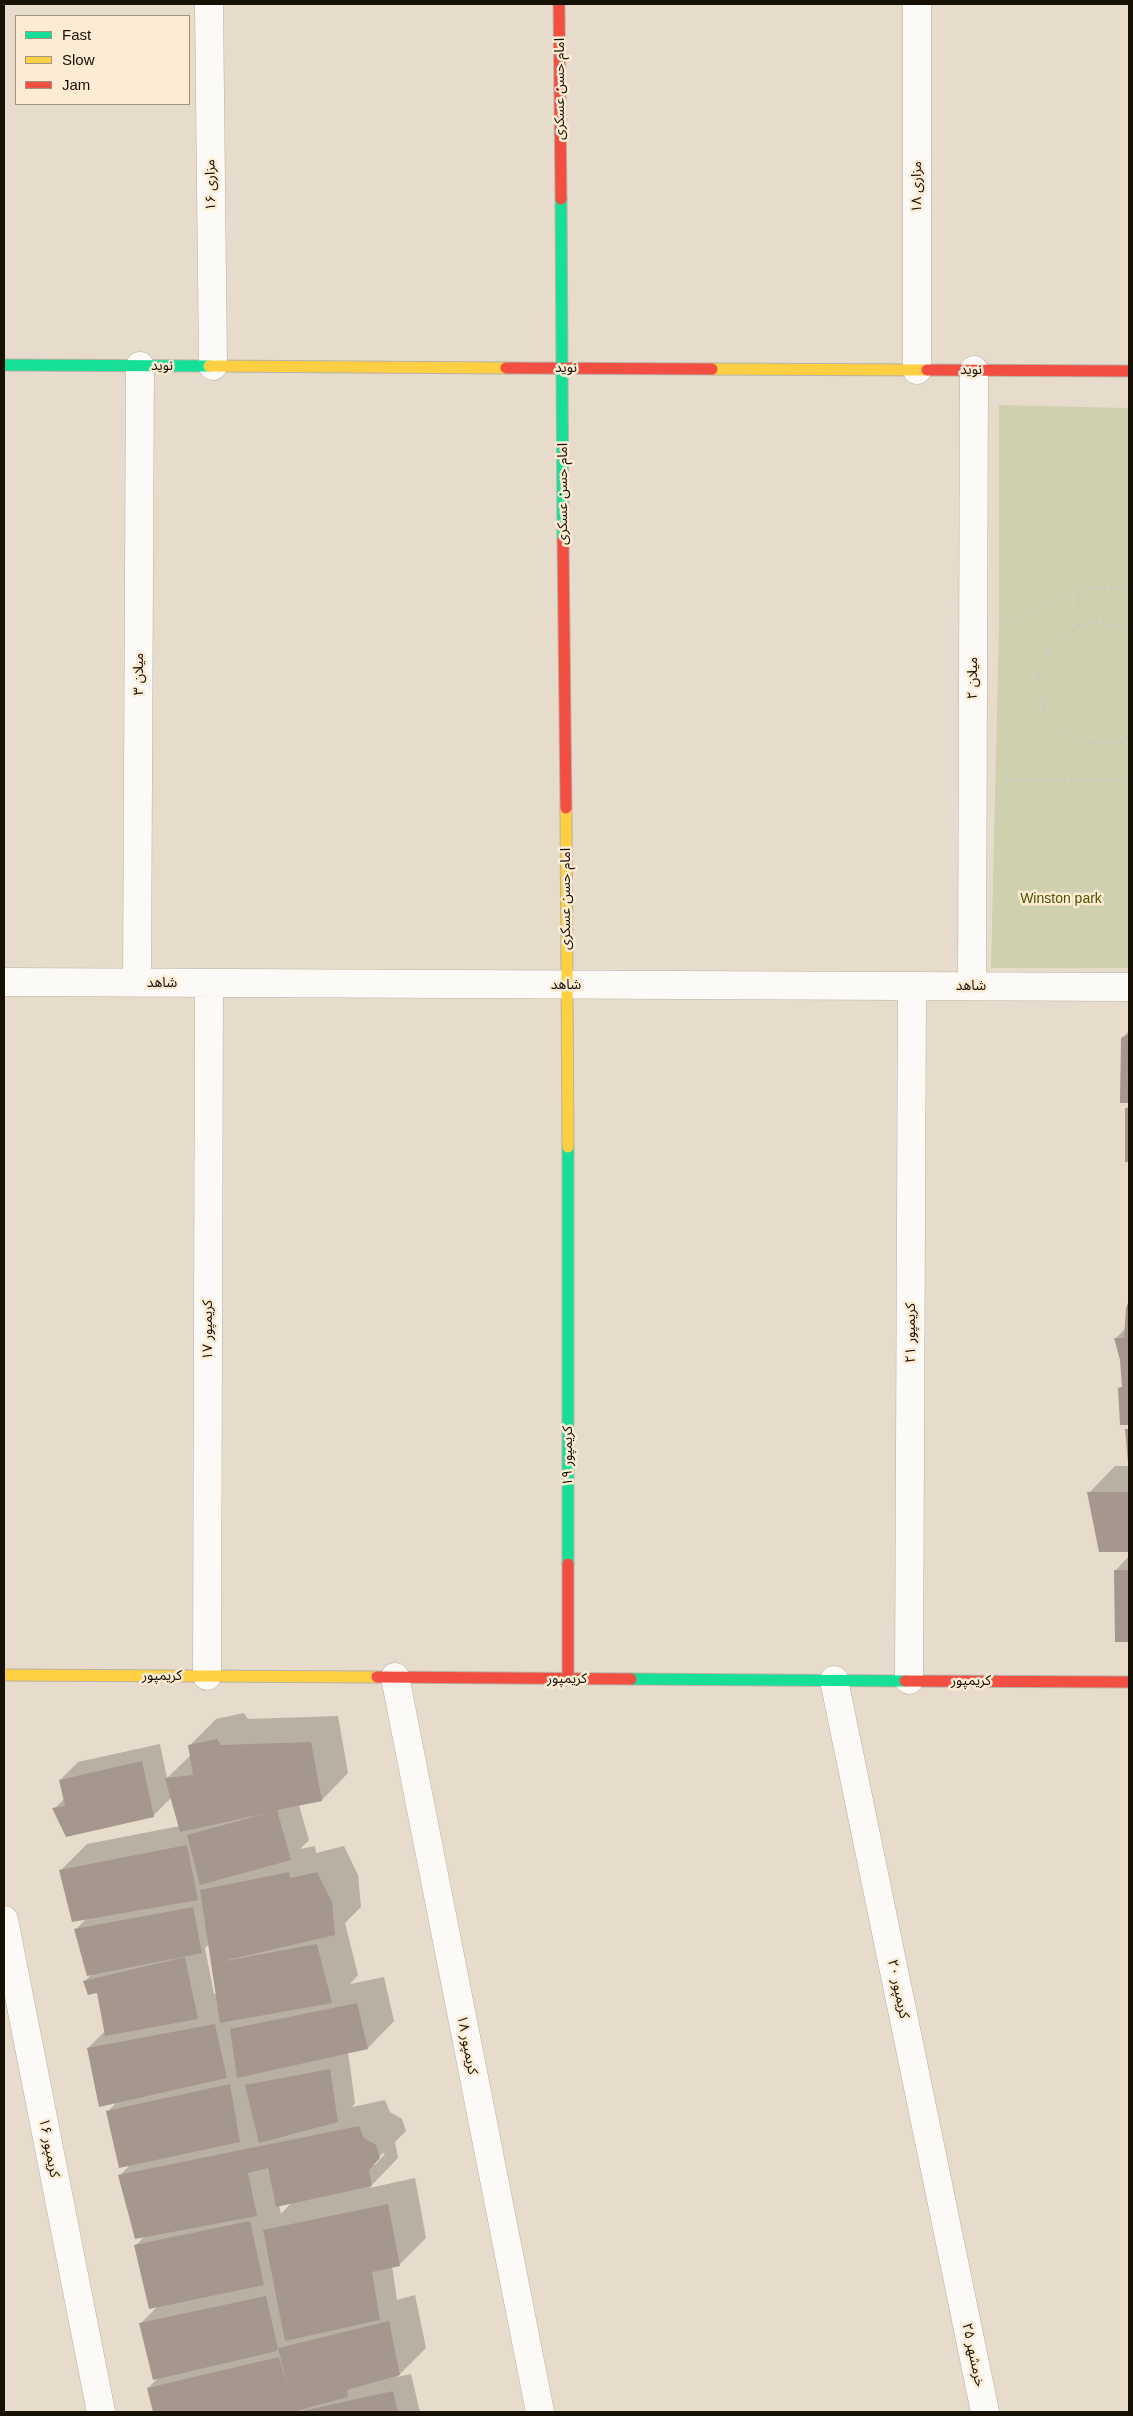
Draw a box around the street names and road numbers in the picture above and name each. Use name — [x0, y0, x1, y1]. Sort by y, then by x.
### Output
street label: امام حسن عسکری — [552, 38, 568, 140]
street label: مزاری ۱۶ — [202, 159, 220, 211]
street label: مزاری ۱۸ — [909, 161, 925, 213]
street label: نوید — [151, 358, 173, 374]
street label: نوید — [555, 360, 577, 376]
street label: نوید — [960, 362, 982, 378]
street label: امام حسن عسکری — [555, 443, 571, 545]
street label: میلان ۳ — [131, 653, 147, 695]
street label: میلان ۲ — [965, 657, 981, 699]
street label: امام حسن عسکری — [558, 848, 574, 950]
street label: شاهد — [147, 975, 177, 991]
street label: شاهد — [551, 977, 581, 993]
street label: شاهد — [956, 978, 986, 994]
street label: کریمپور ۱۷ — [200, 1300, 216, 1360]
street label: کریمپور ۲۱ — [903, 1303, 919, 1363]
street label: کریمپور ۱۹ — [560, 1426, 576, 1486]
street label: کریمپور — [142, 1668, 182, 1684]
street label: کریمپور — [547, 1671, 587, 1687]
street label: کریمپور — [951, 1673, 991, 1689]
street label: کریمپور ۲۰ — [884, 1958, 912, 2020]
street label: کریمپور ۱۸ — [453, 2014, 481, 2076]
street label: کریمپور ۱۶ — [35, 2117, 63, 2179]
street label: خرمشهر ۲۵ — [958, 2321, 988, 2389]

